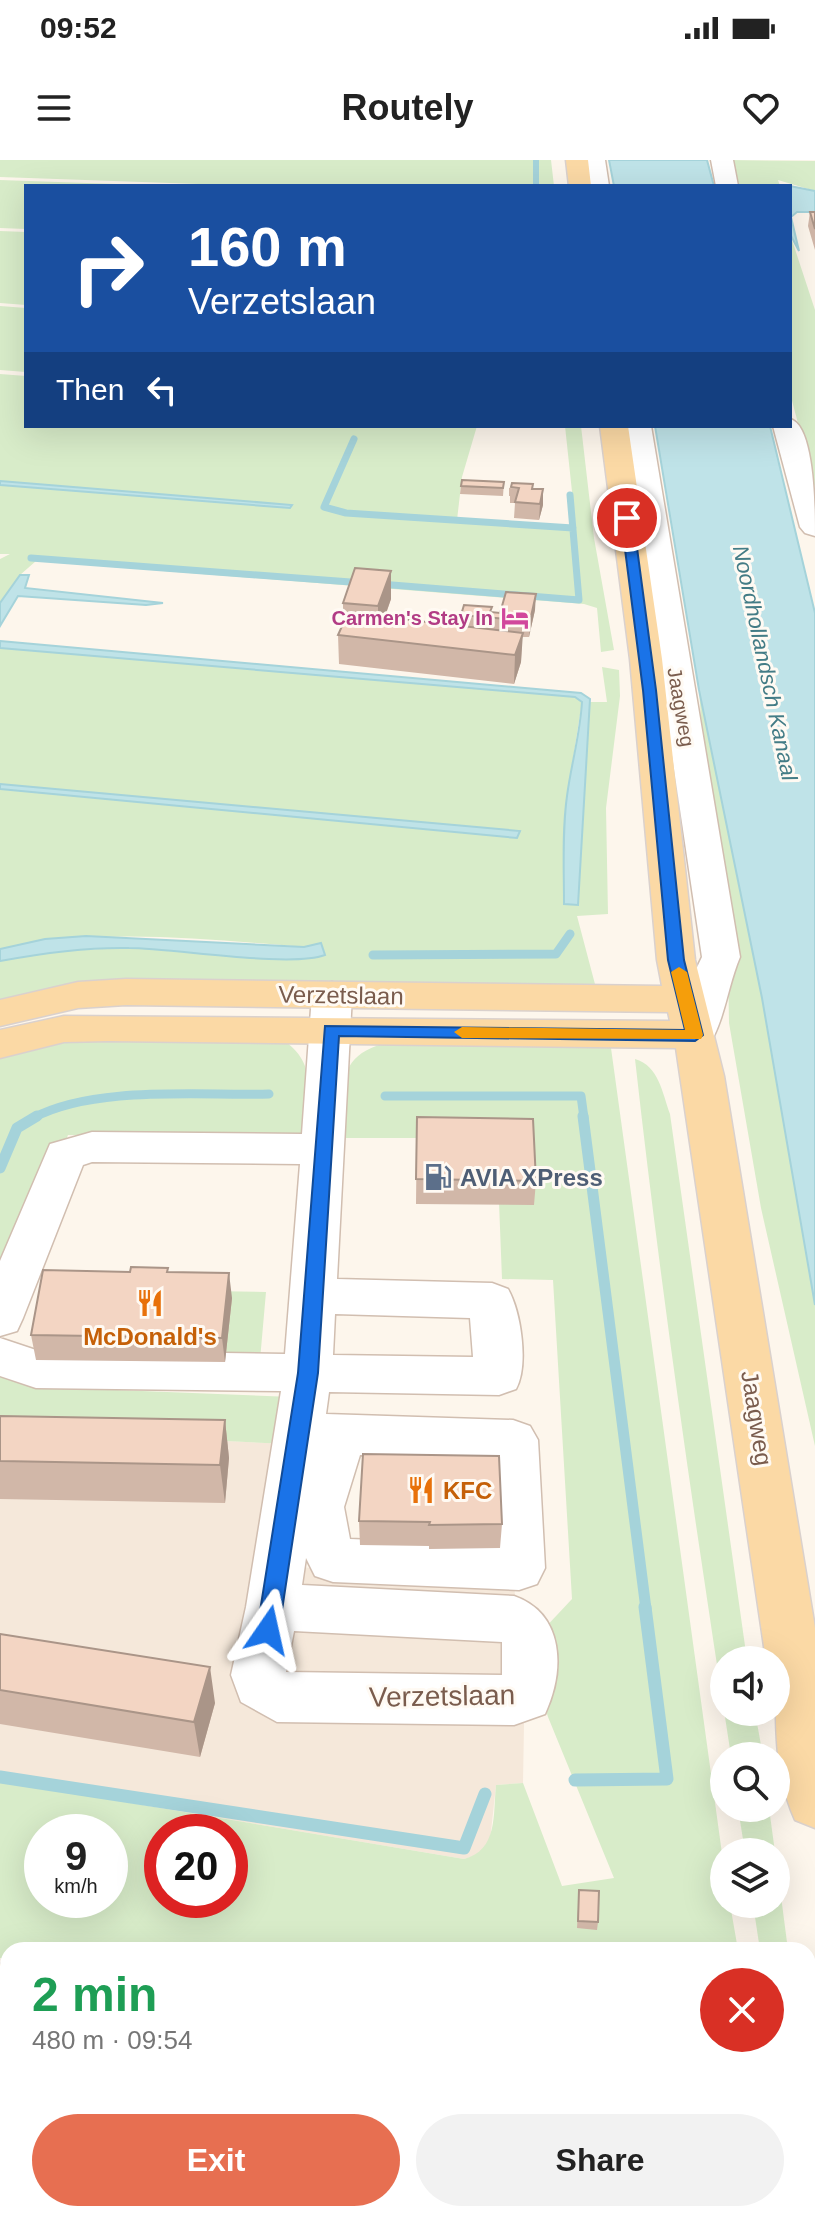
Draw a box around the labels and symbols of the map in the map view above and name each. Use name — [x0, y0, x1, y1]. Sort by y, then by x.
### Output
pin — [593, 484, 661, 552]
water label: Noordhollandsch Kanaal — [728, 543, 802, 784]
hotel icon: Carmen's Stay In — [500, 603, 530, 633]
place label: Carmen's Stay In — [332, 607, 493, 629]
street label: Jaagweg — [663, 666, 699, 748]
street label: Verzetslaan — [278, 980, 404, 1010]
fuel station icon: AVIA XPress — [423, 1162, 453, 1192]
place label: AVIA XPress — [460, 1164, 603, 1191]
restaurant icon: McDonald's — [135, 1288, 165, 1318]
place label: McDonald's — [83, 1323, 217, 1350]
street label: Jaagweg — [736, 1368, 778, 1468]
restaurant icon: KFC — [406, 1475, 436, 1505]
place label: KFC — [443, 1477, 492, 1504]
position arrow — [226, 1588, 310, 1672]
street label: Verzetslaan — [369, 1679, 515, 1713]
speed limit sign: 20 — [144, 1814, 248, 1918]

